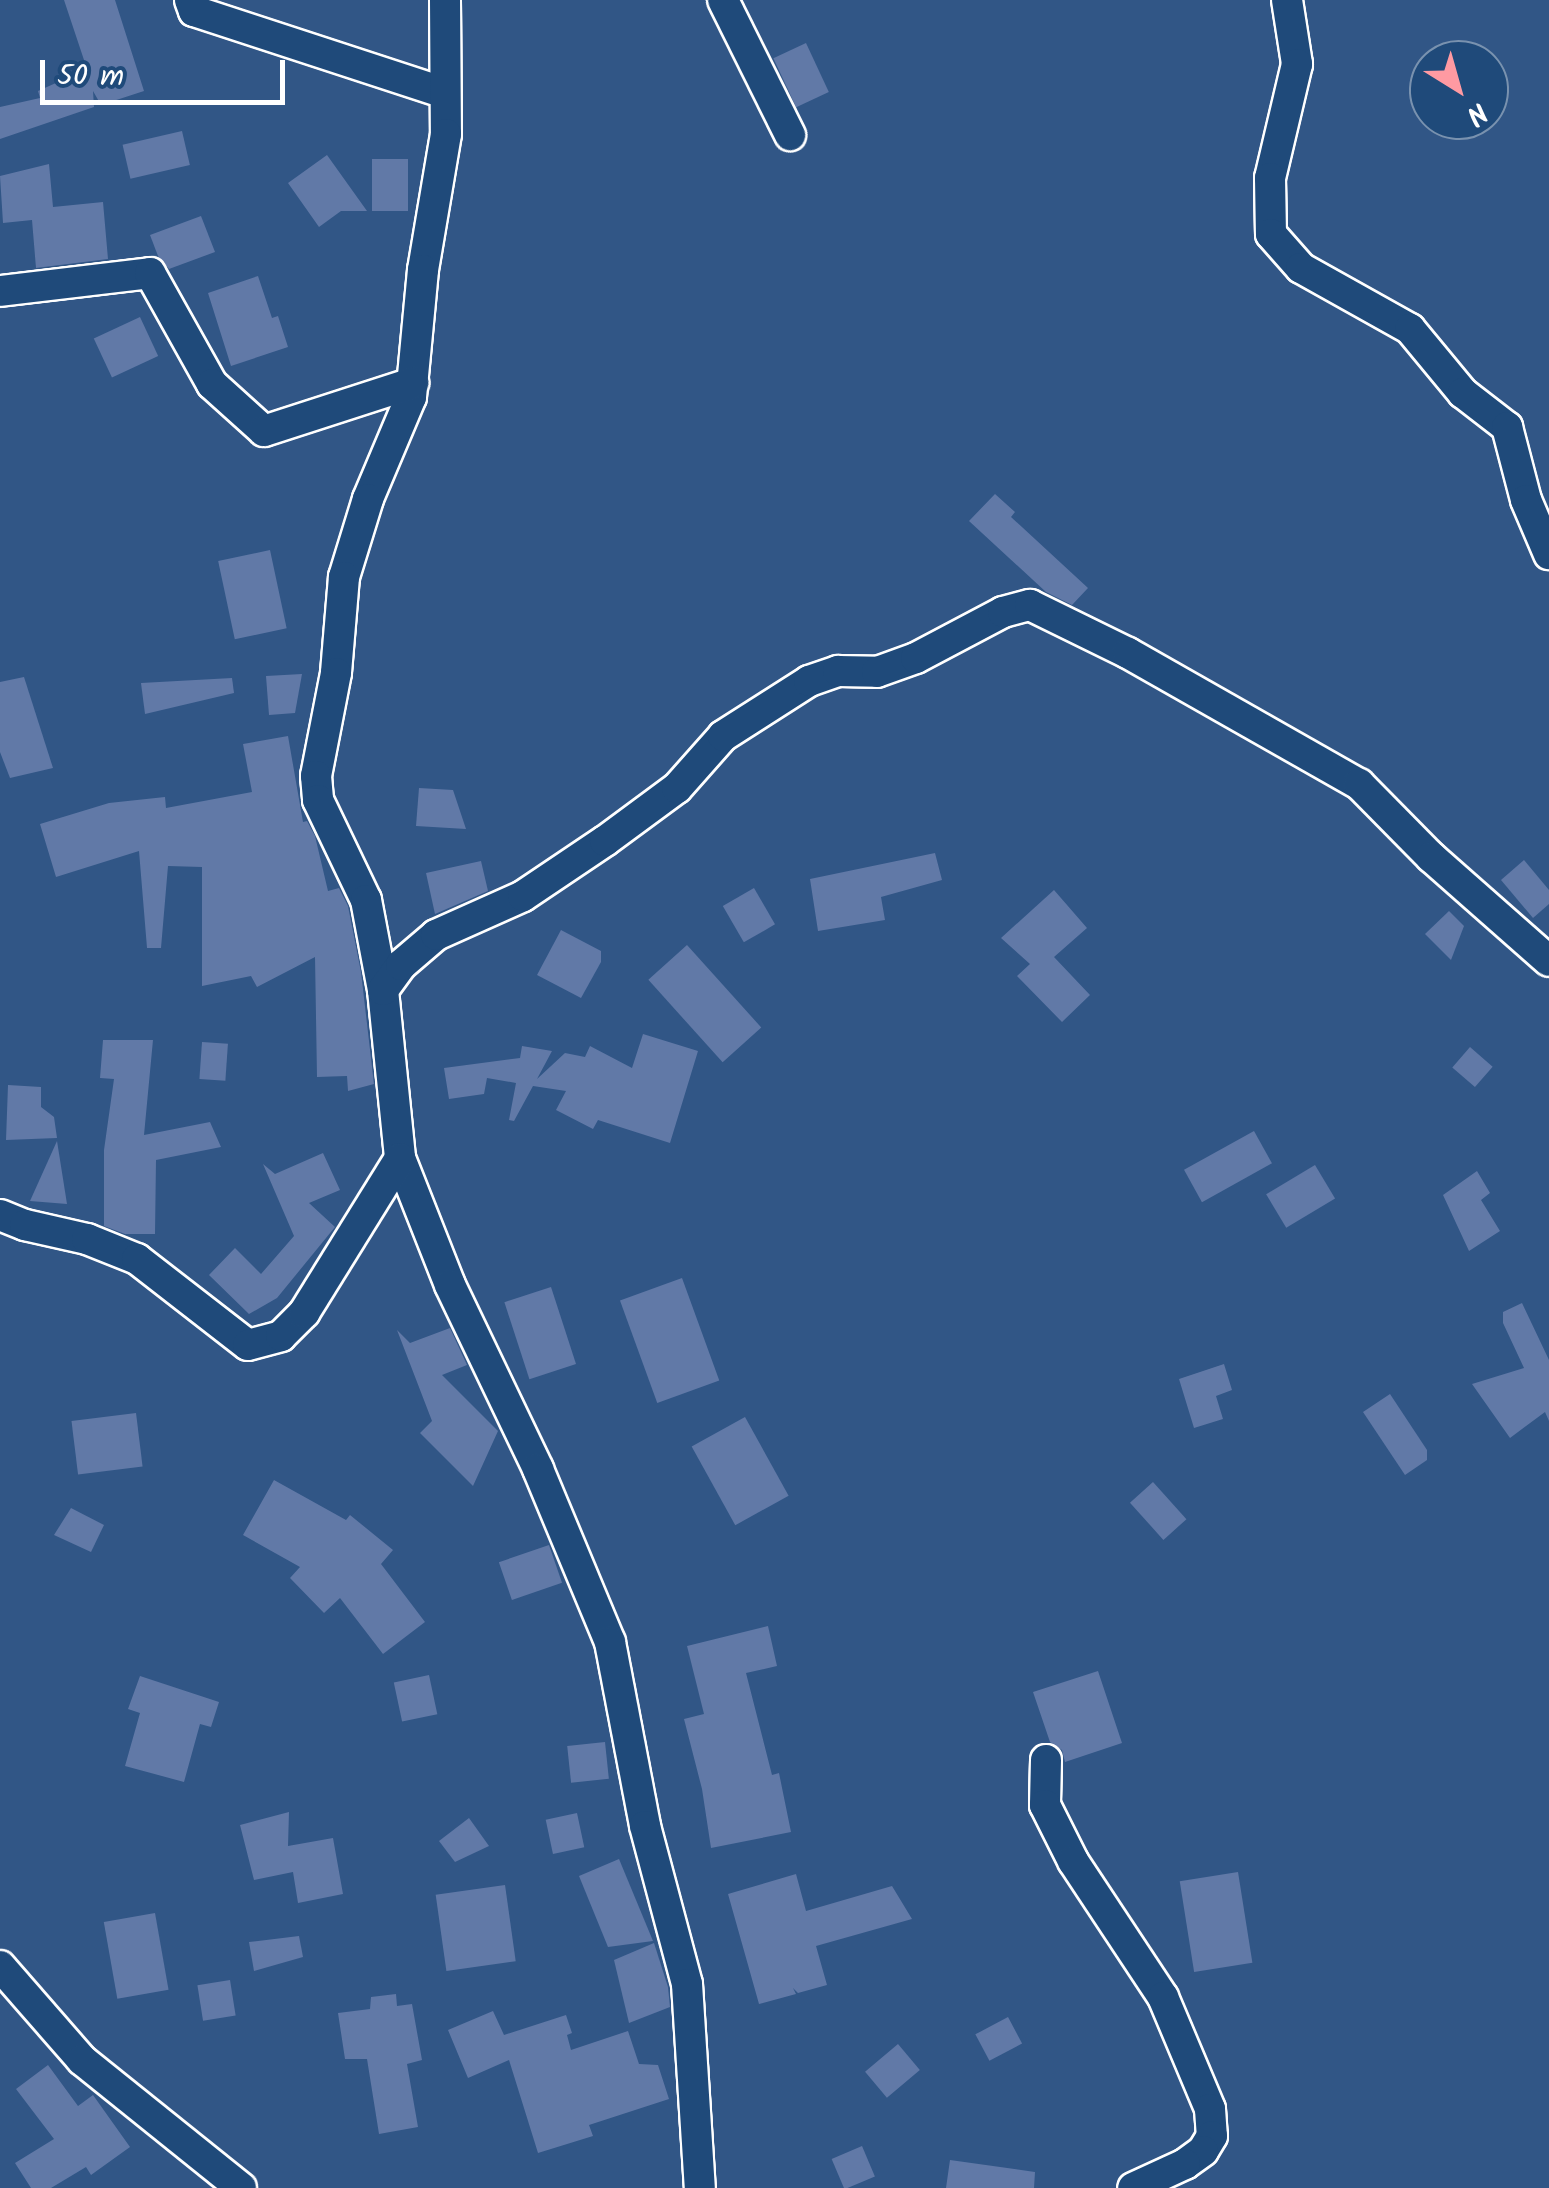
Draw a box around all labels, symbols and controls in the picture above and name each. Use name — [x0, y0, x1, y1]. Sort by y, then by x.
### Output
scale bar — [45, 40, 290, 102]
north arrow — [1409, 40, 1509, 140]
text: 50 m — [57, 53, 124, 101]
text: N — [1456, 89, 1497, 136]

